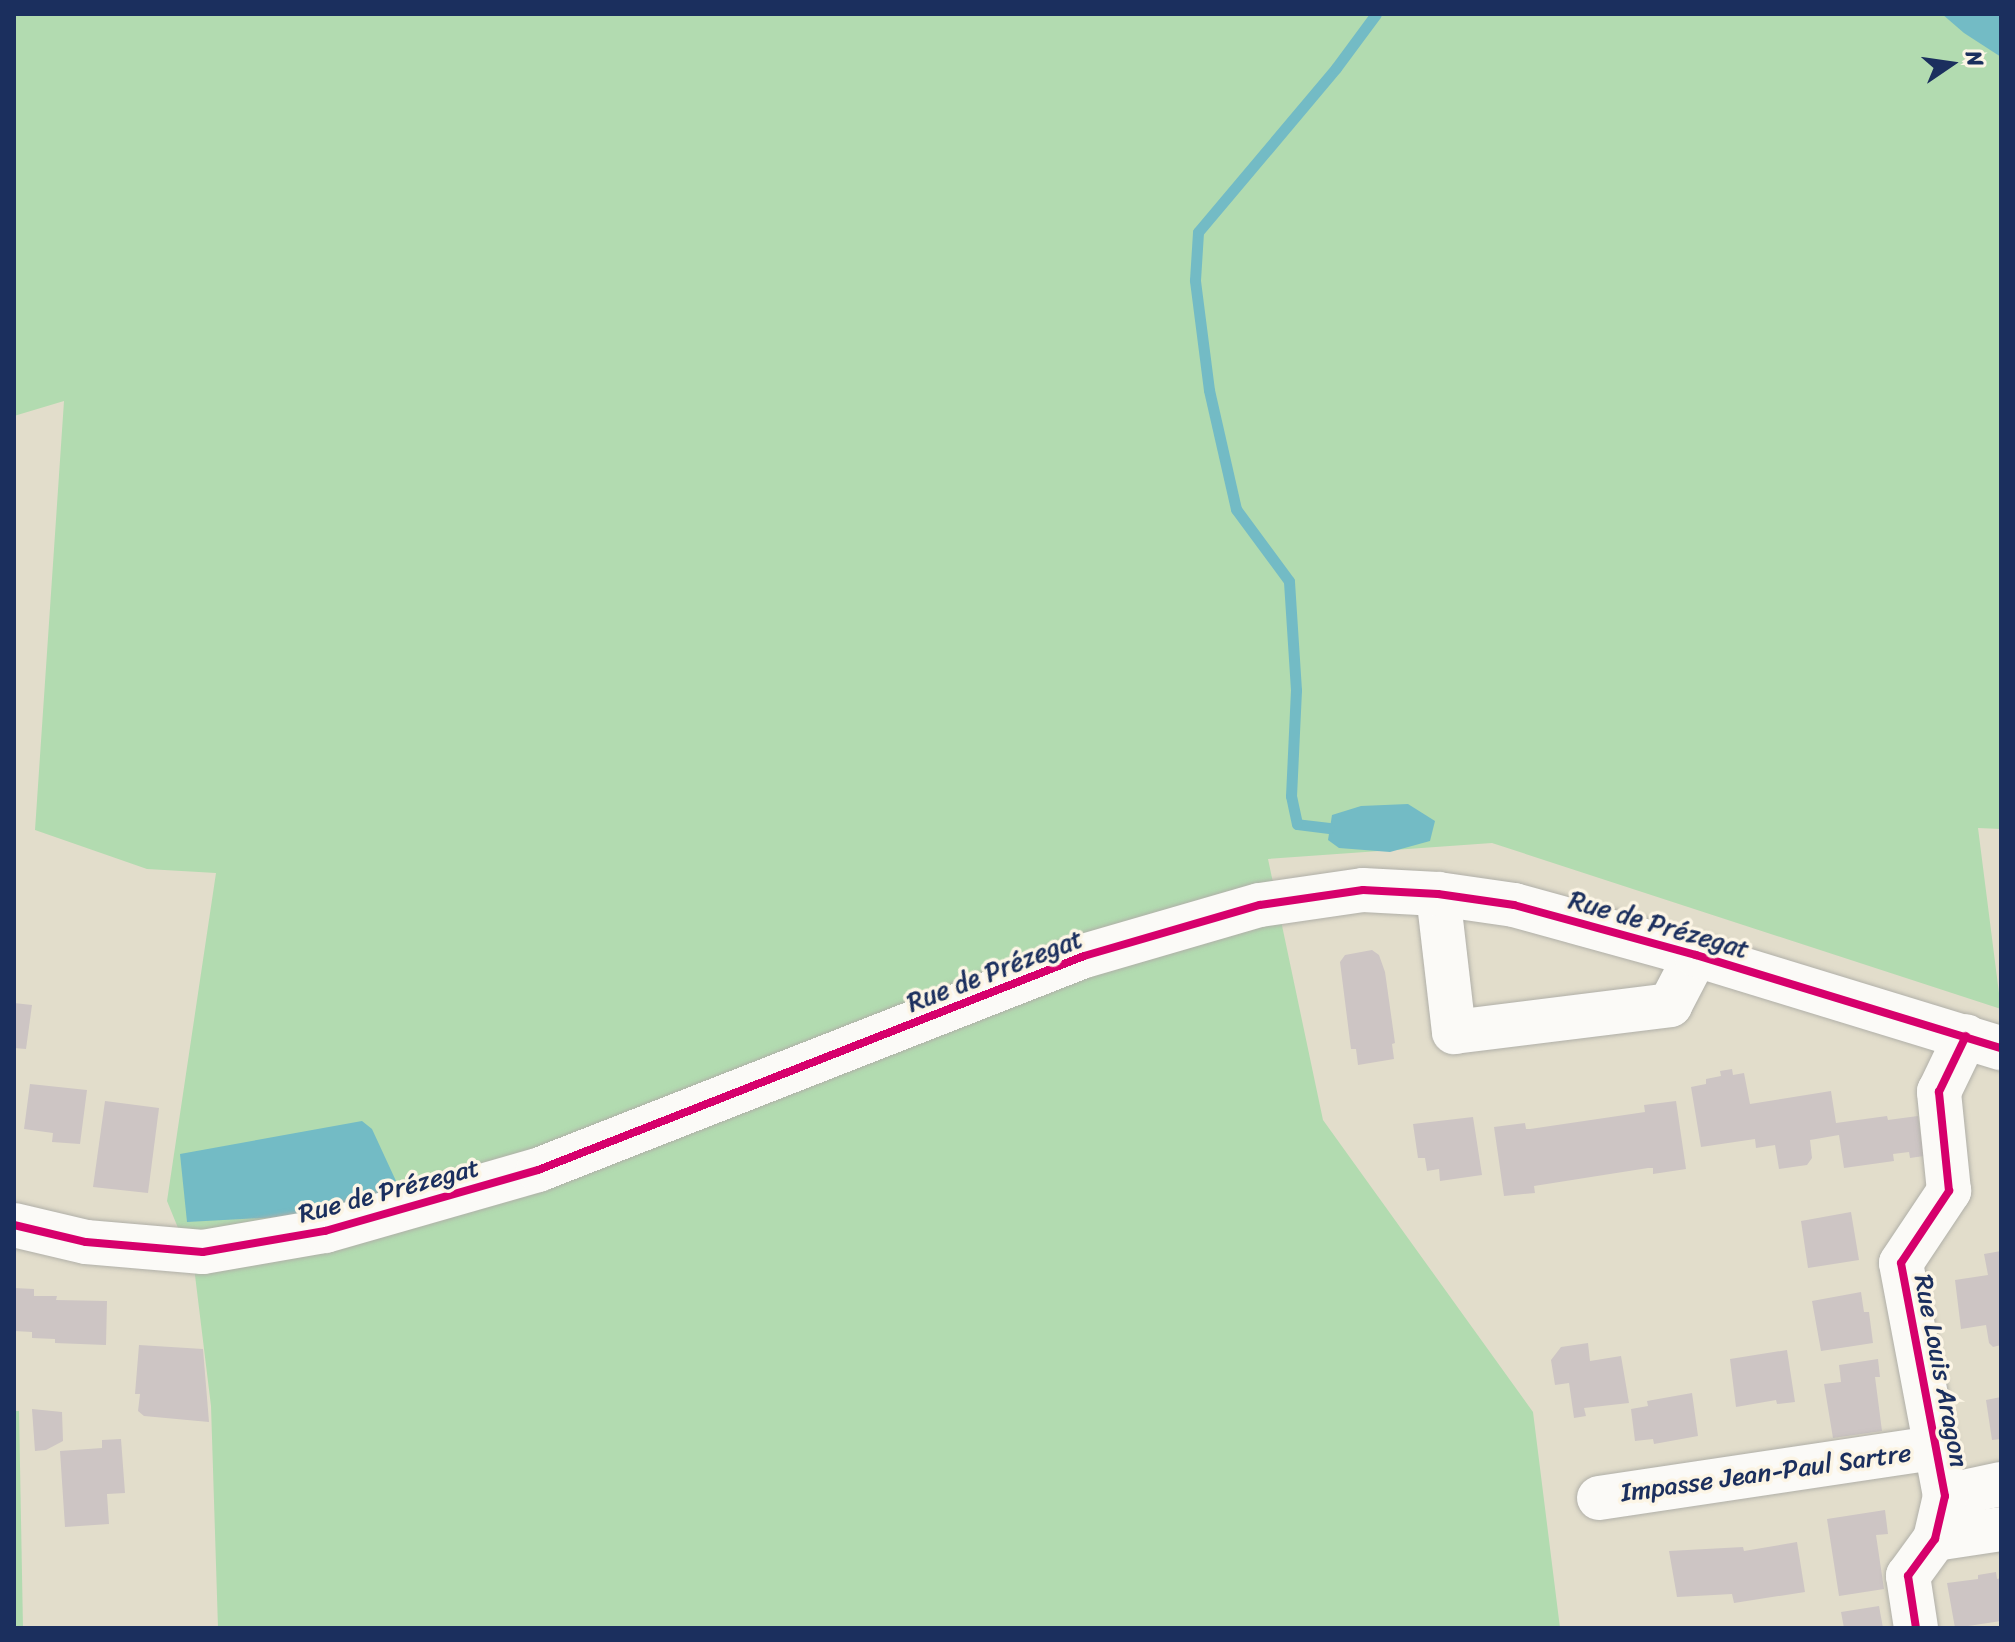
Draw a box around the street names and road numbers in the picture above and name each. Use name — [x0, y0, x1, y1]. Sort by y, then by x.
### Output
street label: Rue de Prézegat — [1565, 884, 1753, 966]
street label: Rue de Prézegat — [902, 923, 1088, 1019]
street label: Rue de Prézegat — [295, 1152, 483, 1230]
street label: Rue Louis Aragon — [1907, 1272, 1975, 1470]
street label: Impasse Jean-Paul Sartre — [1617, 1437, 1915, 1509]

